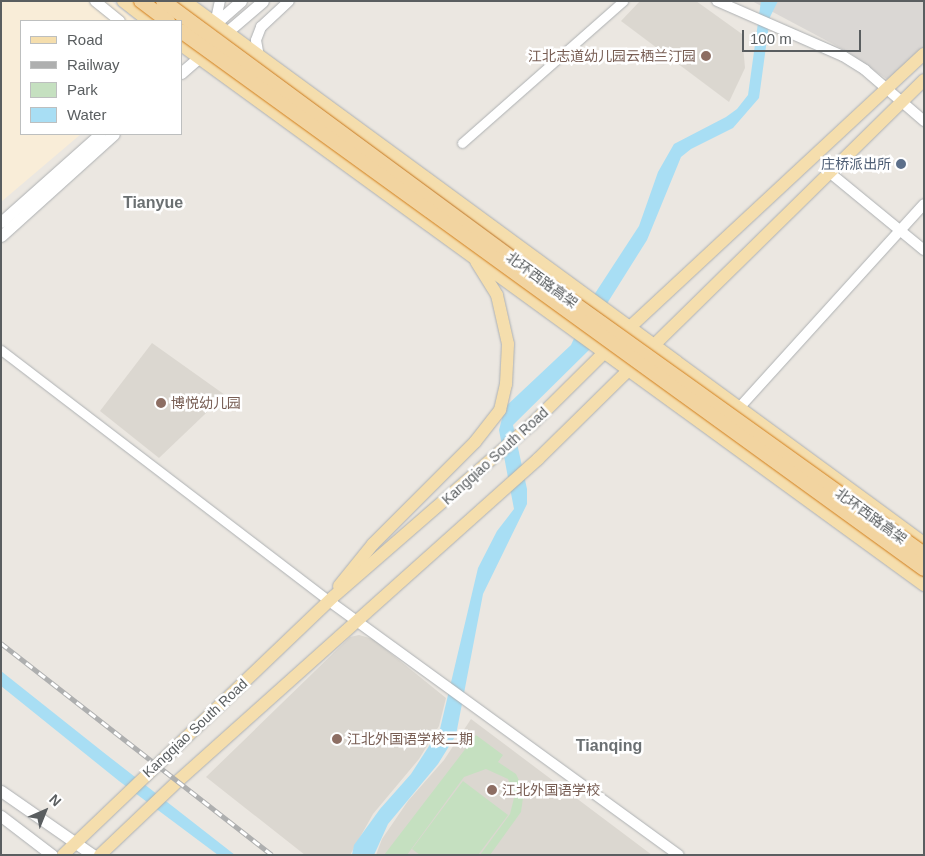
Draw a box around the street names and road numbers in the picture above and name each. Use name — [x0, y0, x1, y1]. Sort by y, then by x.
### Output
street label: 北环西路高架 — [503, 249, 581, 311]
street label: Kangqiao South Road — [438, 404, 552, 508]
street label: 北环西路高架 — [832, 485, 910, 547]
street label: Kangqiao South Road — [139, 675, 251, 781]

